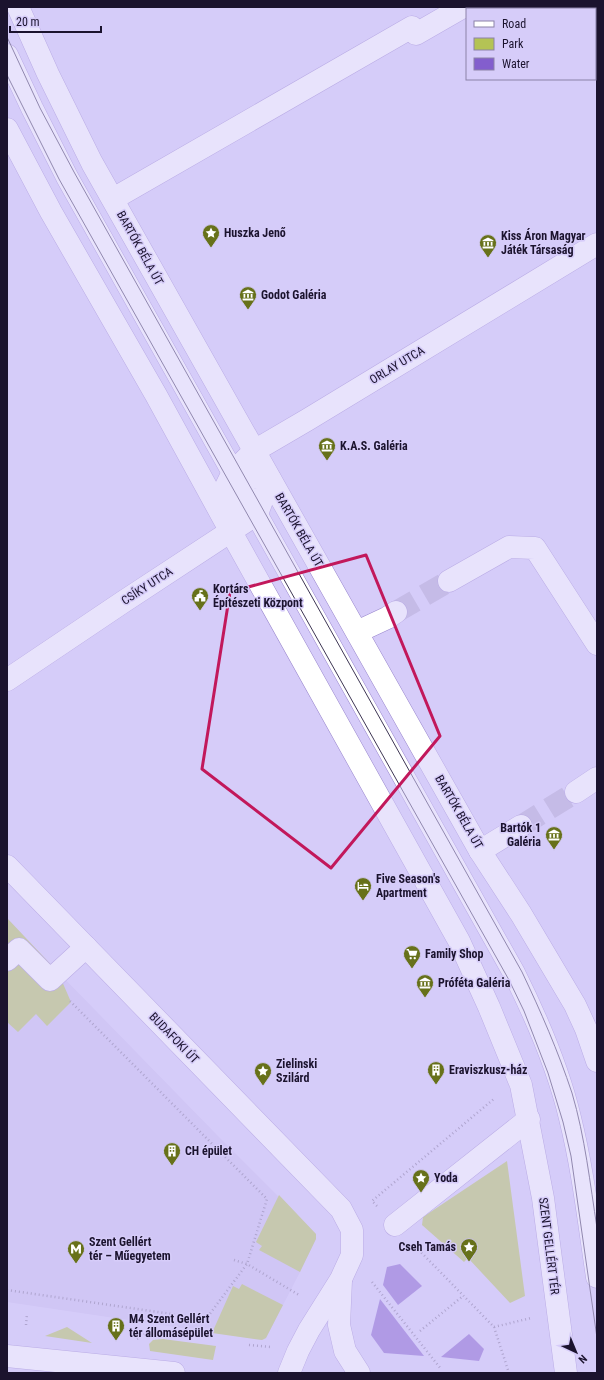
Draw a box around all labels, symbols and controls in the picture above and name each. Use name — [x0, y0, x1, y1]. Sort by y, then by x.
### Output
scale bar — [10, 8, 101, 34]
legend — [466, 8, 596, 80]
text: 20 m — [16, 15, 40, 29]
text: Road — [502, 17, 526, 31]
text: Park — [502, 37, 524, 51]
text: Water — [502, 57, 530, 71]
street label: BARTÓK BÉLA ÚT — [114, 208, 167, 288]
place icon: Huszka Jenő — [201, 223, 221, 248]
place label: Huszka Jenő — [224, 226, 286, 240]
place label: Kiss Áron Magyar Játék Társaság — [501, 228, 586, 257]
museum icon: Kiss Áron Magyar Játék Társaság — [478, 233, 498, 258]
museum icon: Godot Galéria — [238, 285, 258, 310]
place label: Godot Galéria — [261, 288, 327, 302]
street label: ORLAY UTCA — [367, 343, 427, 387]
museum icon: K.A.S. Galéria — [317, 436, 337, 461]
place label: K.A.S. Galéria — [340, 439, 408, 453]
street label: BARTÓK BÉLA ÚT — [272, 490, 327, 569]
street label: CSÍKY UTCA — [118, 563, 175, 608]
place label: Kortárs Építészeti Központ — [213, 582, 303, 610]
public building icon: Kortárs Építészeti Központ — [190, 586, 210, 611]
street label: BARTÓK BÉLA ÚT — [432, 772, 487, 851]
place label: Bartók 1 Galéria — [500, 821, 541, 849]
museum icon: Bartók 1 Galéria — [544, 825, 564, 850]
place label: Five Season's Apartment — [376, 872, 441, 900]
hotel icon: Five Season's Apartment — [353, 876, 373, 901]
supermarket icon: Family Shop — [402, 944, 422, 969]
place label: Family Shop — [425, 947, 484, 961]
museum icon: Próféta Galéria — [415, 973, 435, 998]
place label: Próféta Galéria — [438, 976, 511, 990]
street label: BUDAFOKI ÚT — [146, 1009, 202, 1066]
place label: Zielinski Szilárd — [276, 1057, 317, 1085]
building icon: Eraviszkusz-ház — [426, 1060, 446, 1085]
place icon: Zielinski Szilárd — [253, 1061, 273, 1086]
place label: Eraviszkusz-ház — [449, 1063, 527, 1077]
building icon: CH épület — [162, 1141, 182, 1166]
place label: CH épület — [185, 1144, 232, 1158]
place icon: Yoda — [411, 1168, 431, 1193]
place label: Yoda — [434, 1171, 458, 1185]
street label: SZENT GELLÉRT TÉR — [536, 1196, 563, 1296]
place label: Szent Gellért tér – Műegyetem — [89, 1235, 171, 1263]
place icon: Cseh Tamás — [459, 1237, 479, 1262]
metro station icon: Szent Gellért tér – Műegyetem — [66, 1239, 86, 1264]
place label: Cseh Tamás — [398, 1240, 457, 1254]
place label: M4 Szent Gellért tér állomásépület — [129, 1312, 213, 1340]
building icon: M4 Szent Gellért tér állomásépület — [106, 1316, 126, 1341]
north arrow — [556, 1332, 596, 1372]
text: N — [575, 1352, 590, 1366]

